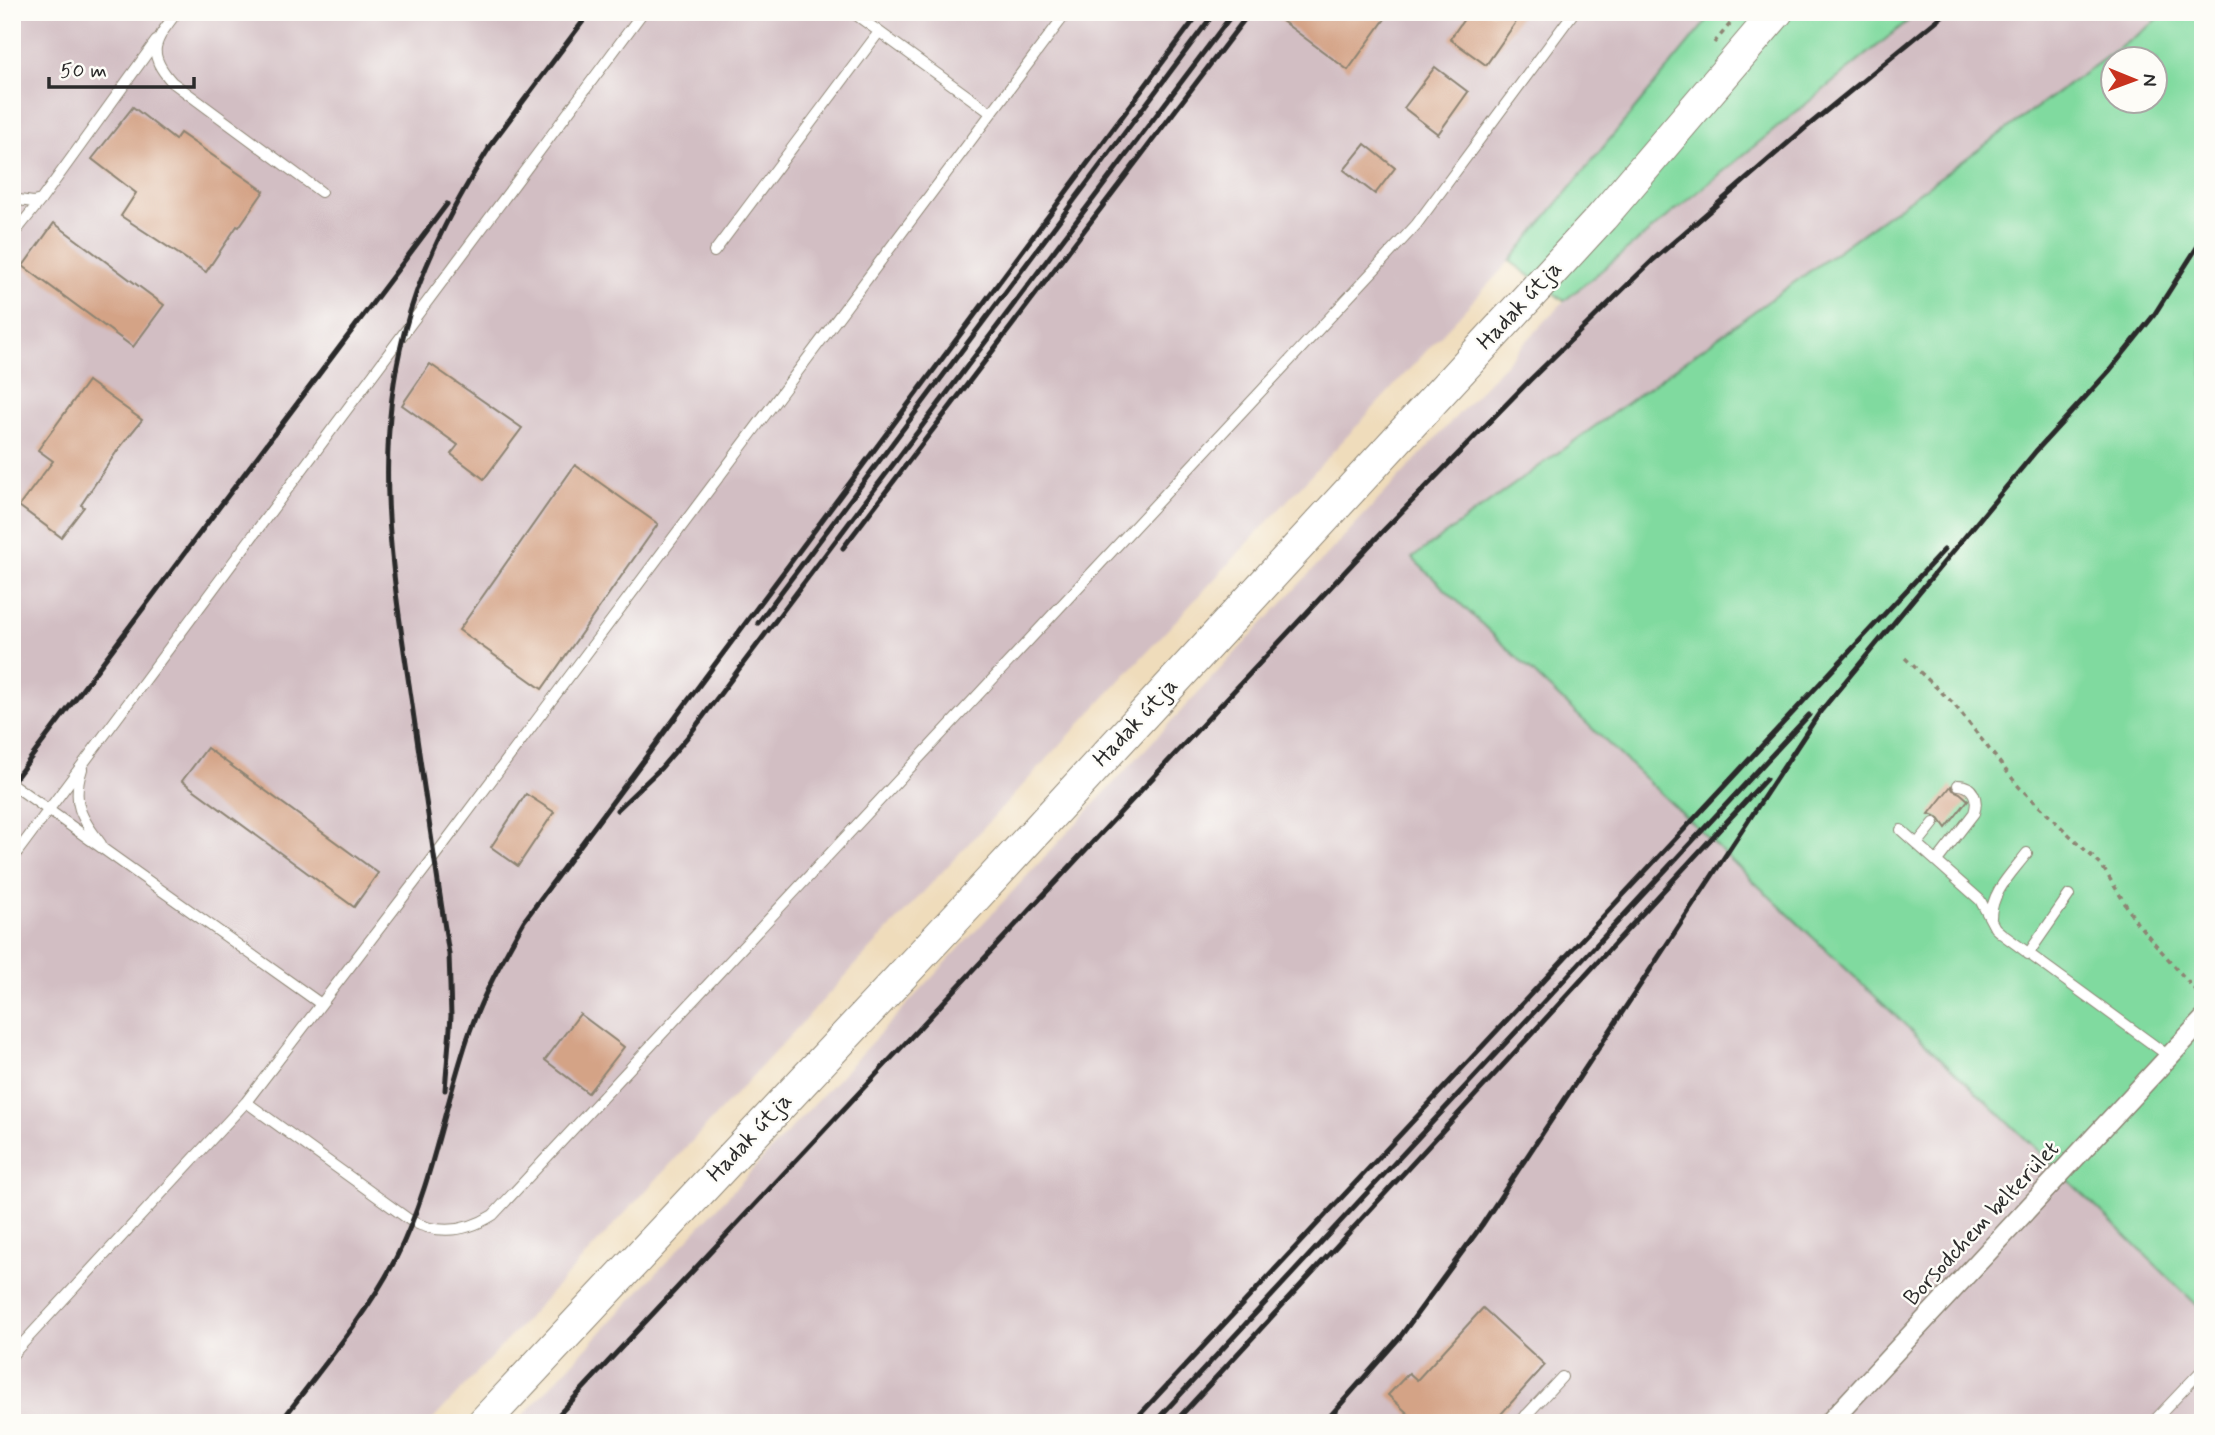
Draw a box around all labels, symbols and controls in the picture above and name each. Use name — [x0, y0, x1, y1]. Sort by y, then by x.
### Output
scale bar — [49, 46, 194, 90]
north arrow — [2100, 46, 2170, 116]
text: 50 m — [60, 57, 107, 85]
text: N — [2137, 74, 2162, 87]
street label: Hadak útja — [1471, 255, 1569, 357]
street label: Hadak útja — [1087, 672, 1185, 774]
street label: Hadak útja — [701, 1087, 799, 1189]
street label: Borsodchem belterület — [1898, 1135, 2066, 1313]

